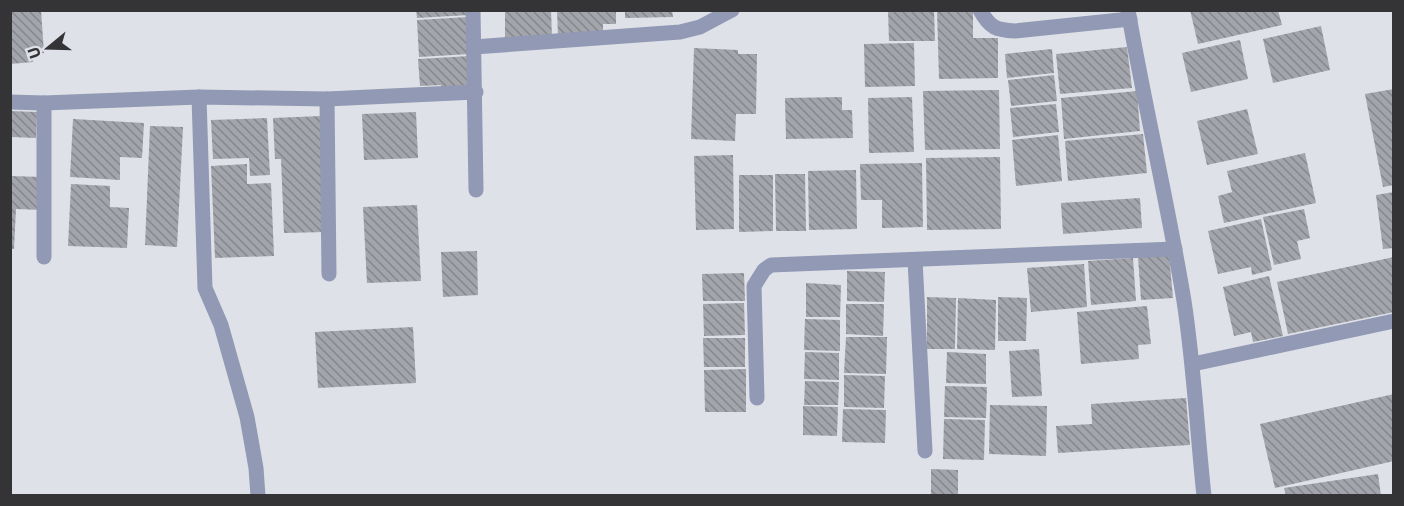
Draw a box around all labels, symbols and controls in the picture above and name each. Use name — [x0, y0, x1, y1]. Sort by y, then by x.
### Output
north arrow — [18, 18, 78, 78]
text: U — [23, 44, 45, 61]

